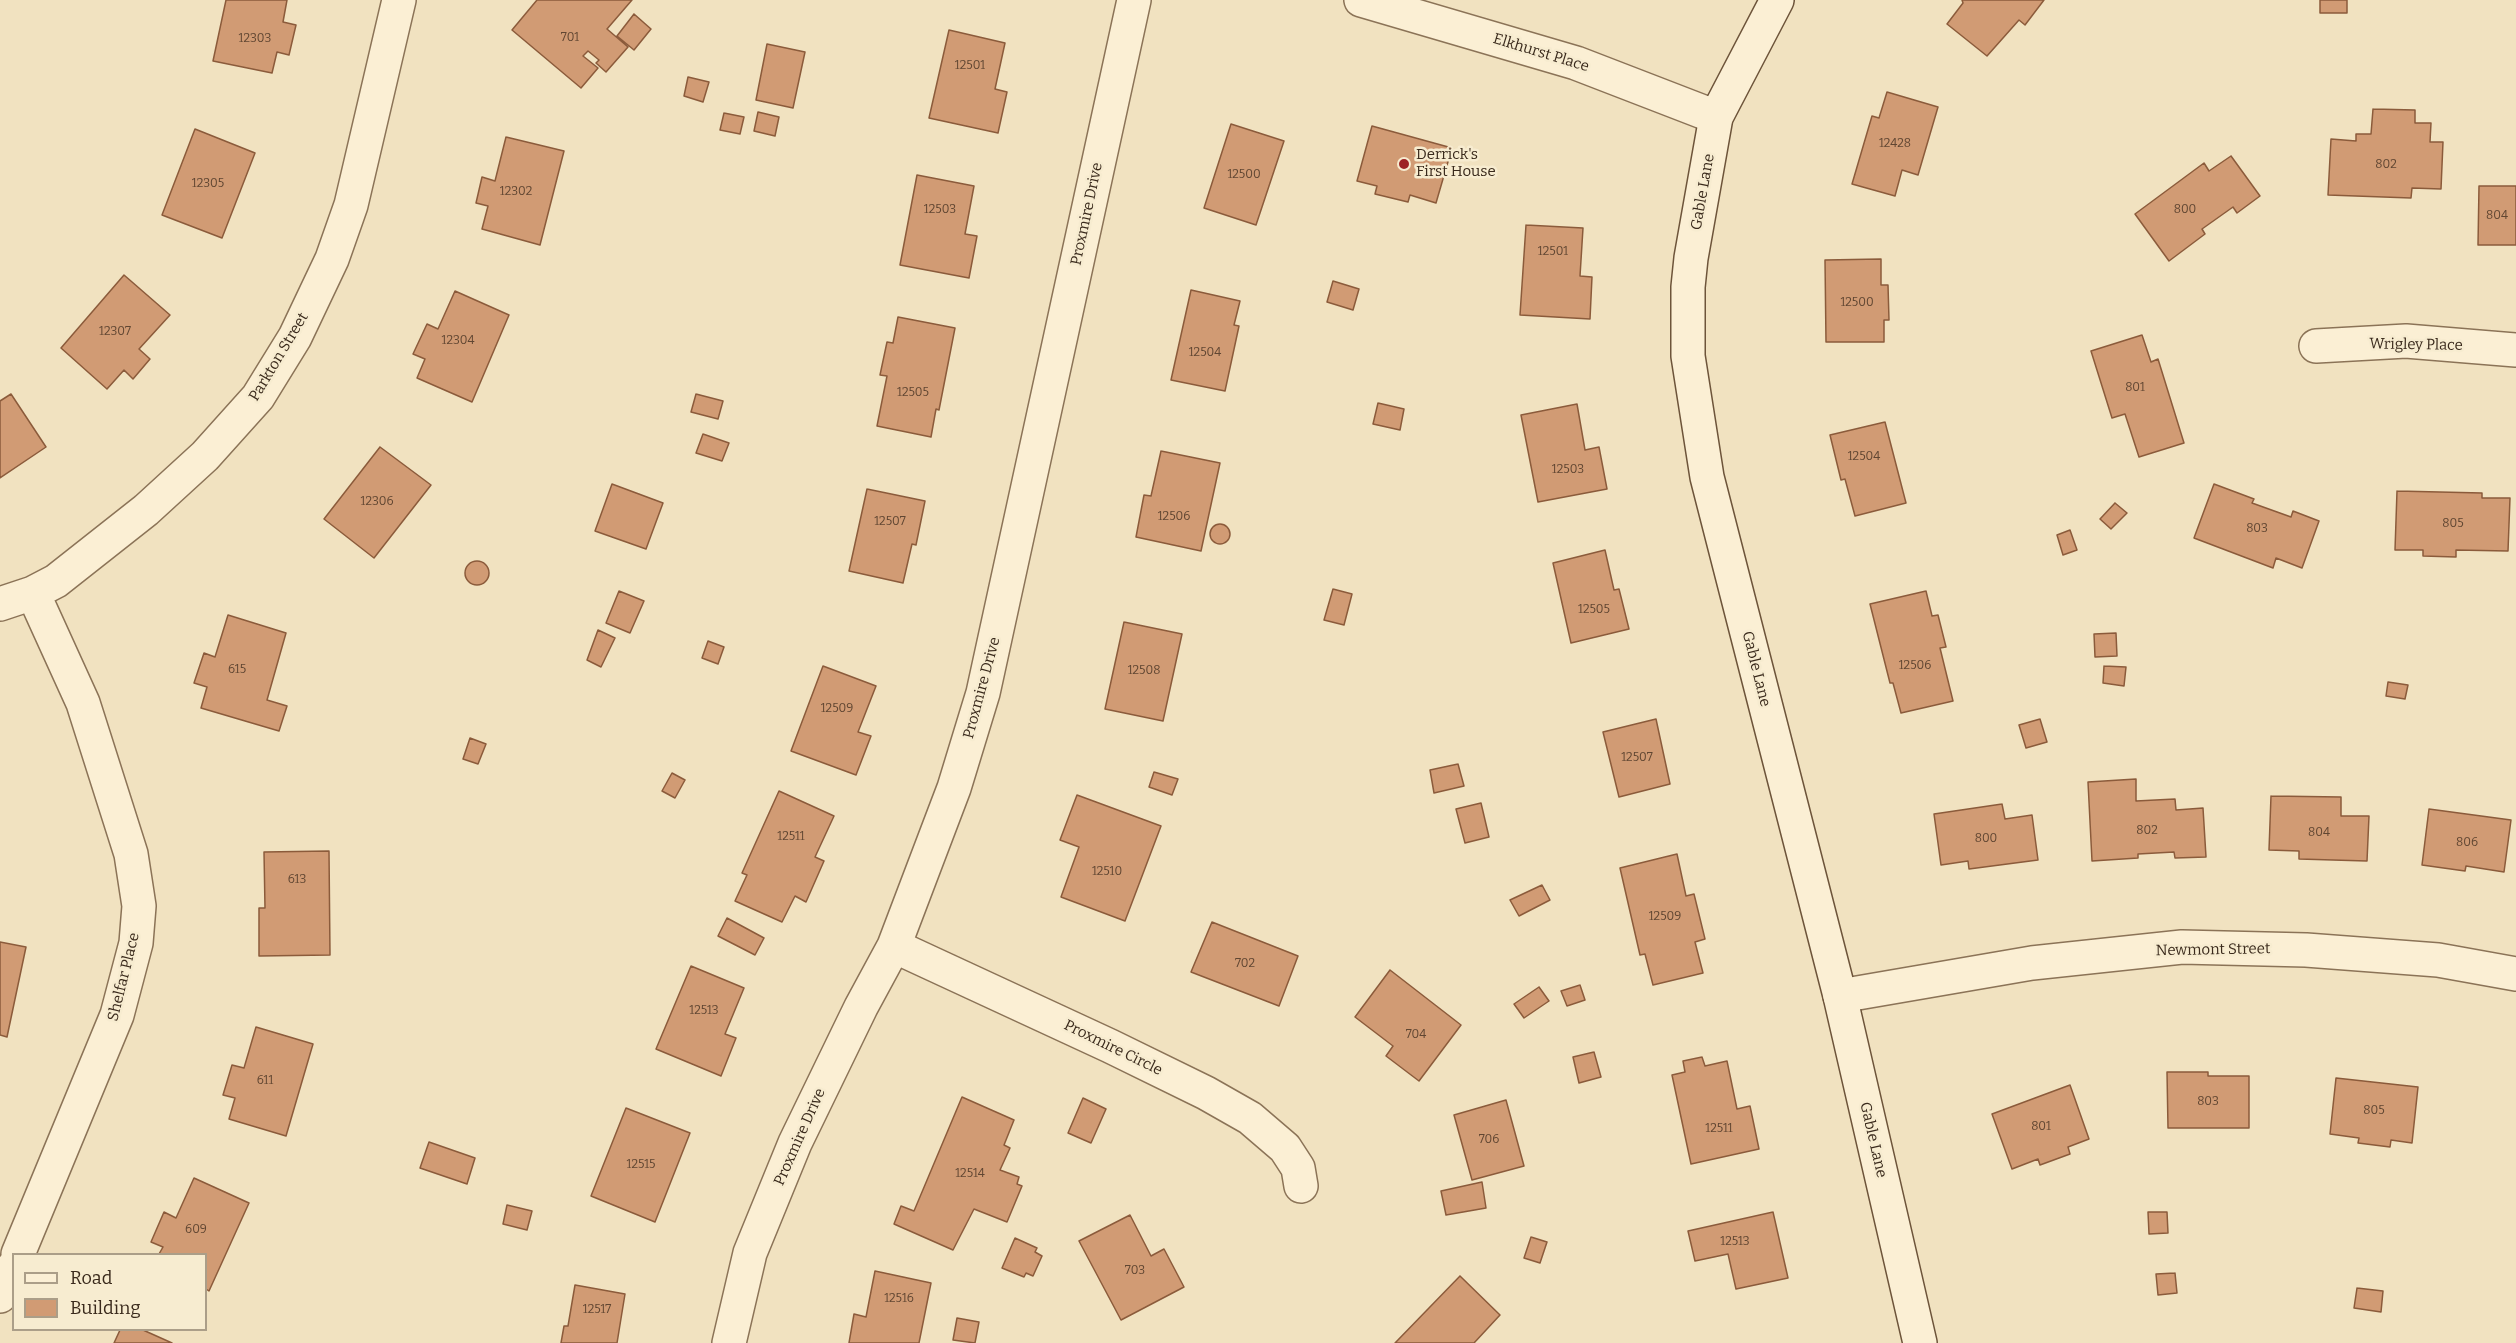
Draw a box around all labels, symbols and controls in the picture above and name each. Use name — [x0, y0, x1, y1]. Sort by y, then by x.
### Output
street label: Elkhurst Place — [1491, 30, 1591, 76]
house number: 701 — [561, 31, 579, 45]
house number: 12303 — [239, 32, 271, 46]
house number: 12501 — [955, 59, 985, 73]
house number: 12428 — [1879, 137, 1911, 151]
place label: Derrick's First House — [1416, 146, 1496, 181]
street label: Gable Lane — [1687, 152, 1719, 232]
marker: Derrick's First House — [1397, 157, 1411, 171]
house number: 802 — [2375, 158, 2397, 172]
street label: Proxmire Drive — [1067, 161, 1107, 267]
house number: 12500 — [1227, 168, 1261, 182]
house number: 12305 — [192, 177, 224, 191]
house number: 12302 — [500, 185, 532, 199]
house number: 12503 — [924, 203, 956, 217]
house number: 800 — [2174, 203, 2196, 217]
house number: 804 — [2486, 209, 2508, 223]
house number: 12501 — [1538, 245, 1568, 259]
house number: 12500 — [1840, 296, 1874, 310]
street label: Parkton Street — [246, 309, 312, 405]
house number: 12307 — [99, 325, 131, 339]
house number: 12304 — [442, 334, 474, 348]
street label: Wrigley Place — [2369, 335, 2463, 355]
house number: 12504 — [1189, 346, 1221, 360]
house number: 801 — [2125, 381, 2145, 395]
house number: 12505 — [897, 386, 929, 400]
house number: 12504 — [1848, 450, 1880, 464]
house number: 12503 — [1552, 463, 1584, 477]
house number: 12306 — [361, 495, 393, 509]
house number: 12506 — [1158, 510, 1190, 524]
house number: 12507 — [874, 515, 906, 529]
house number: 805 — [2442, 517, 2464, 531]
house number: 803 — [2246, 522, 2268, 536]
house number: 12505 — [1578, 603, 1610, 617]
street label: Gable Lane — [1738, 629, 1774, 709]
street label: Proxmire Drive — [960, 635, 1004, 741]
house number: 12506 — [1899, 659, 1931, 673]
house number: 615 — [228, 663, 246, 677]
house number: 12508 — [1128, 664, 1160, 678]
house number: 12509 — [821, 702, 853, 716]
house number: 12507 — [1621, 751, 1653, 765]
house number: 802 — [2136, 824, 2158, 838]
house number: 804 — [2308, 826, 2330, 840]
house number: 12511 — [777, 830, 805, 844]
house number: 800 — [1975, 832, 1997, 846]
house number: 806 — [2456, 836, 2478, 850]
house number: 12510 — [1092, 865, 1122, 879]
house number: 613 — [288, 873, 306, 887]
house number: 12509 — [1649, 910, 1681, 924]
street label: Shelfar Place — [104, 931, 144, 1023]
street label: Newmont Street — [2156, 940, 2270, 960]
house number: 702 — [1235, 957, 1255, 971]
house number: 12513 — [689, 1004, 719, 1018]
street label: Proxmire Circle — [1061, 1016, 1165, 1080]
house number: 704 — [1406, 1028, 1426, 1042]
house number: 611 — [257, 1074, 273, 1088]
street label: Proxmire Drive — [771, 1086, 829, 1188]
house number: 803 — [2197, 1095, 2219, 1109]
street label: Gable Lane — [1856, 1100, 1890, 1180]
house number: 805 — [2363, 1104, 2385, 1118]
house number: 801 — [2031, 1120, 2051, 1134]
house number: 12511 — [1705, 1122, 1733, 1136]
house number: 706 — [1479, 1133, 1499, 1147]
house number: 12515 — [627, 1158, 655, 1172]
house number: 12514 — [955, 1167, 985, 1181]
house number: 609 — [185, 1223, 207, 1237]
house number: 12513 — [1720, 1235, 1750, 1249]
legend — [12, 1253, 207, 1331]
house number: 703 — [1125, 1264, 1145, 1278]
text: Road — [70, 1267, 112, 1289]
house number: 12516 — [884, 1292, 914, 1306]
text: Building — [70, 1297, 141, 1319]
house number: 12517 — [583, 1303, 611, 1317]

